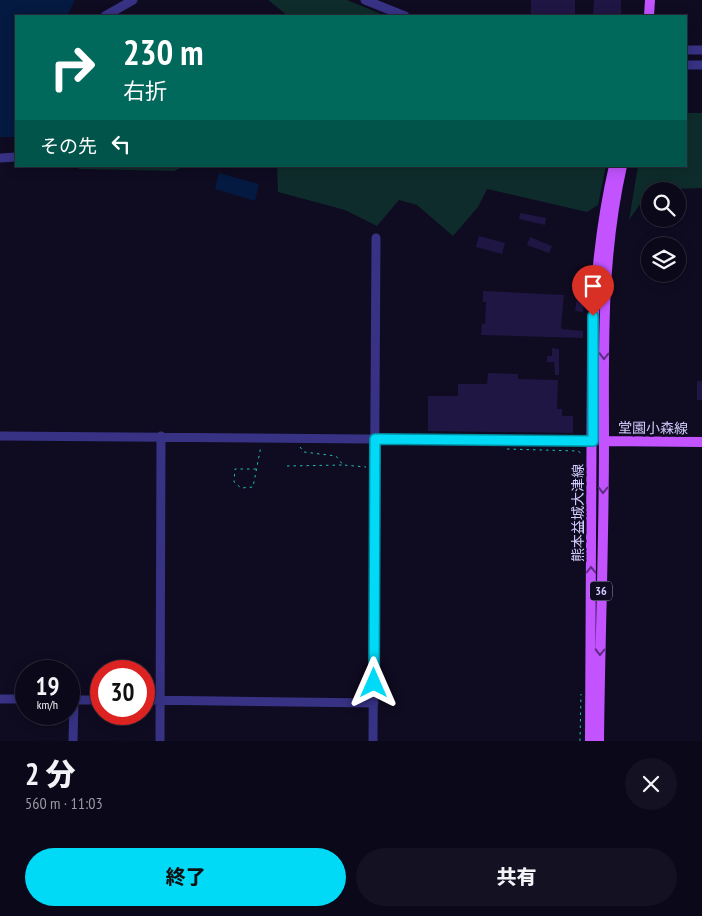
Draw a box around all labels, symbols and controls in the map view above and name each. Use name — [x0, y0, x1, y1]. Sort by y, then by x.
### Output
text: 230 m — [123, 29, 204, 75]
icon: right — [40, 35, 105, 100]
text: 右折 — [123, 77, 167, 105]
icon: left — [107, 130, 135, 158]
text: その先 — [40, 134, 97, 158]
map controls — [641, 182, 686, 282]
button: search — [641, 182, 686, 227]
button: layers — [641, 237, 686, 282]
pin — [572, 265, 614, 316]
icon: arrive — [579, 272, 607, 300]
one-way arrow — [598, 353, 609, 361]
street label: 堂園小森線 — [618, 418, 688, 438]
street label: 熊本益城大津線 — [569, 464, 587, 562]
one-way arrow — [598, 486, 609, 494]
one-way arrow — [586, 566, 596, 574]
road number: 36 — [590, 582, 612, 600]
one-way arrow — [595, 648, 605, 656]
position arrow — [347, 656, 399, 708]
speed limit sign: 30 — [90, 660, 155, 725]
text: 19 — [36, 670, 59, 702]
text: km/h — [37, 697, 58, 712]
text: 2 分 — [25, 754, 76, 793]
button: close — [625, 758, 677, 810]
text: 560 m · 11:03 — [25, 793, 103, 813]
button: 終了 — [25, 848, 346, 906]
button: 共有 — [356, 848, 677, 906]

